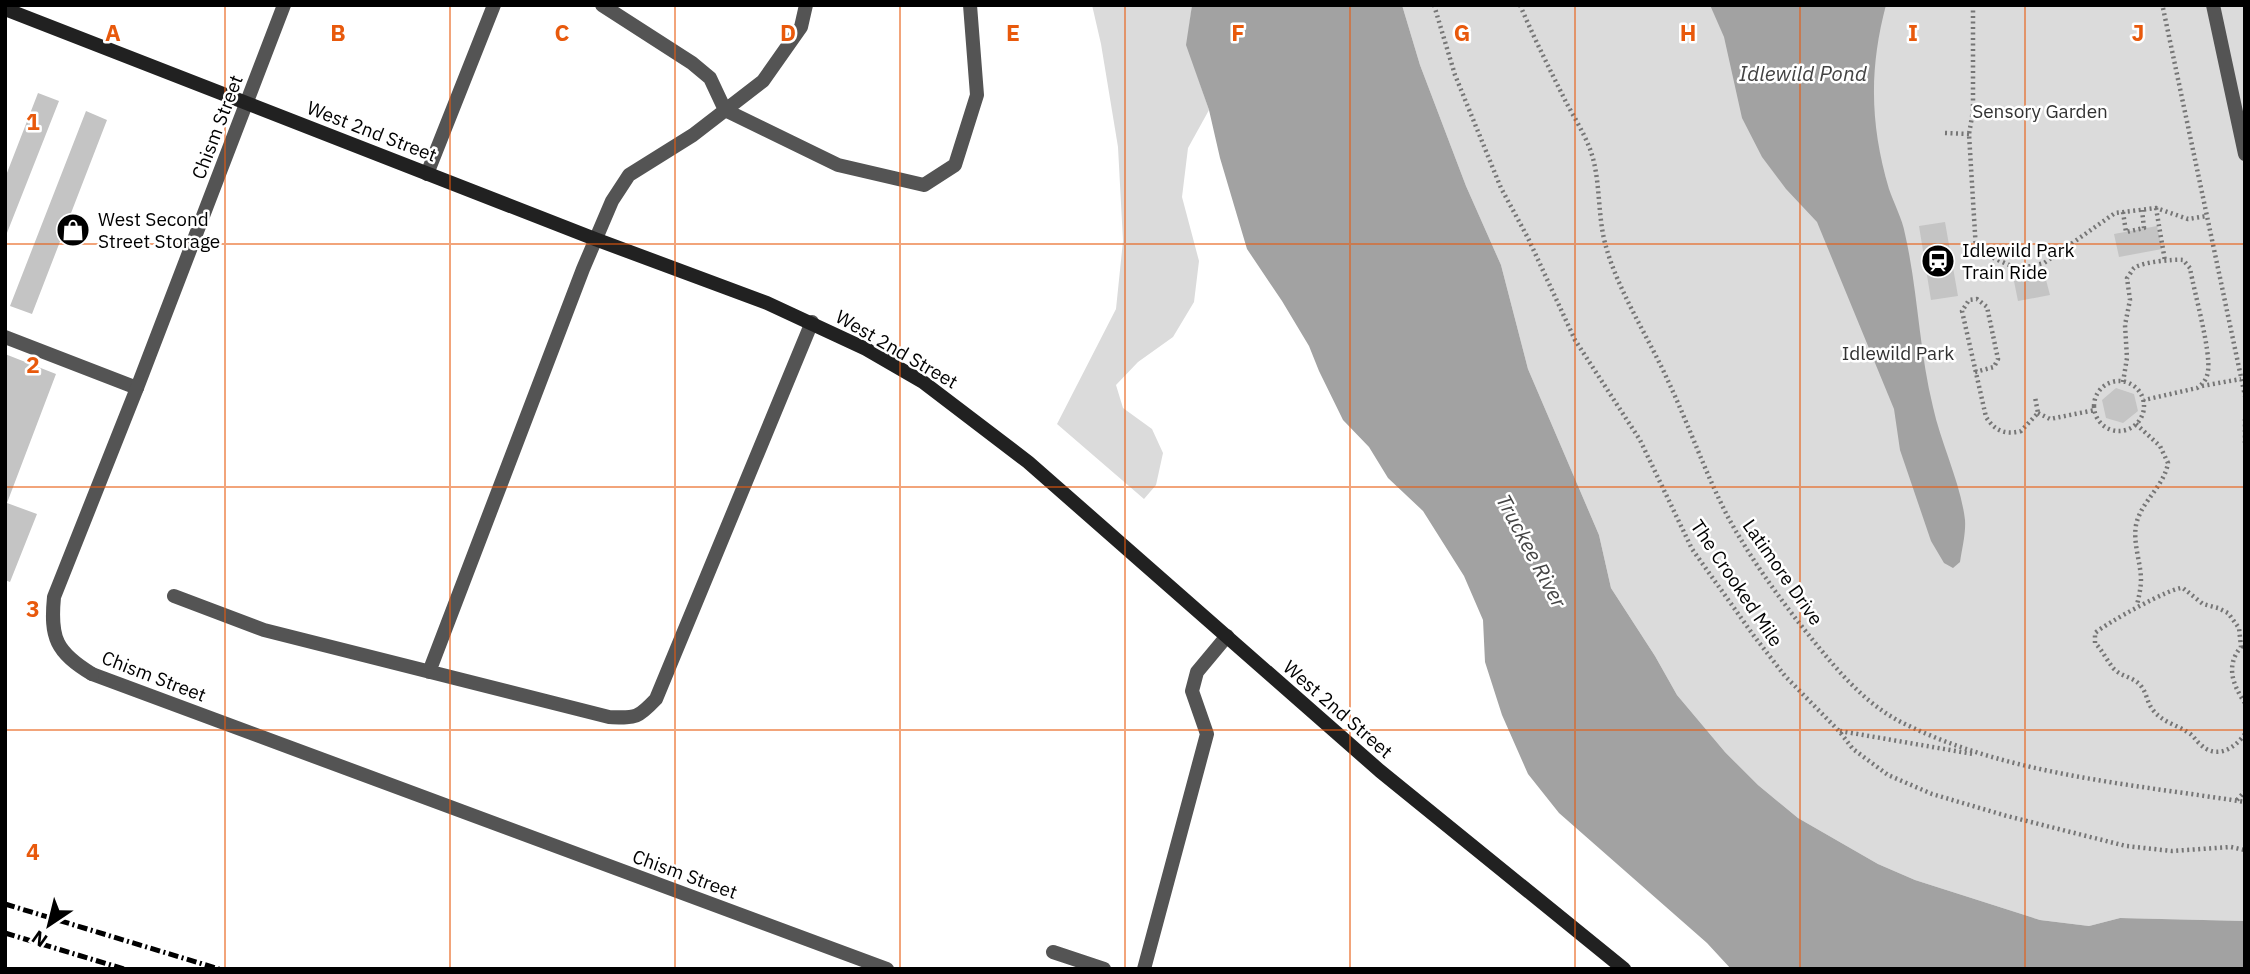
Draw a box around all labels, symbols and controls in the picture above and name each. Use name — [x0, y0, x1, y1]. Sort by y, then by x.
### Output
text: A — [105, 17, 121, 47]
text: B — [330, 17, 346, 47]
text: C — [555, 17, 570, 47]
text: D — [780, 17, 796, 47]
text: E — [1006, 17, 1020, 47]
text: F — [1231, 17, 1245, 47]
text: G — [1454, 17, 1470, 47]
text: H — [1680, 17, 1696, 47]
text: I — [1908, 17, 1918, 47]
text: J — [2132, 17, 2144, 47]
water label: Idlewild Pond — [1739, 59, 1868, 87]
street label: Chism Street — [186, 71, 248, 183]
street label: West 2nd Street — [304, 95, 440, 167]
park label: Sensory Garden — [1972, 99, 2108, 123]
text: 1 — [26, 106, 40, 136]
place label: West Second Street Storage — [98, 207, 220, 253]
shop icon: West Second Street Storage — [54, 211, 92, 249]
place label: Idlewild Park Train Ride — [1962, 238, 2075, 284]
station icon: Idlewild Park Train Ride — [1919, 242, 1957, 280]
street label: West 2nd Street — [832, 304, 962, 394]
park label: Idlewild Park — [1842, 341, 1954, 365]
text: 2 — [26, 349, 40, 379]
water label: Truckee River — [1490, 489, 1574, 613]
street label: Latimore Drive — [1738, 514, 1828, 630]
street label: The Crooked Mile — [1686, 515, 1788, 651]
text: 3 — [26, 593, 40, 623]
street label: Chism Street — [98, 645, 210, 707]
street label: West 2nd Street — [1278, 655, 1398, 763]
text: 4 — [26, 836, 40, 866]
street label: Chism Street — [629, 844, 741, 904]
north arrow — [14, 890, 84, 960]
text: N — [27, 925, 52, 953]

